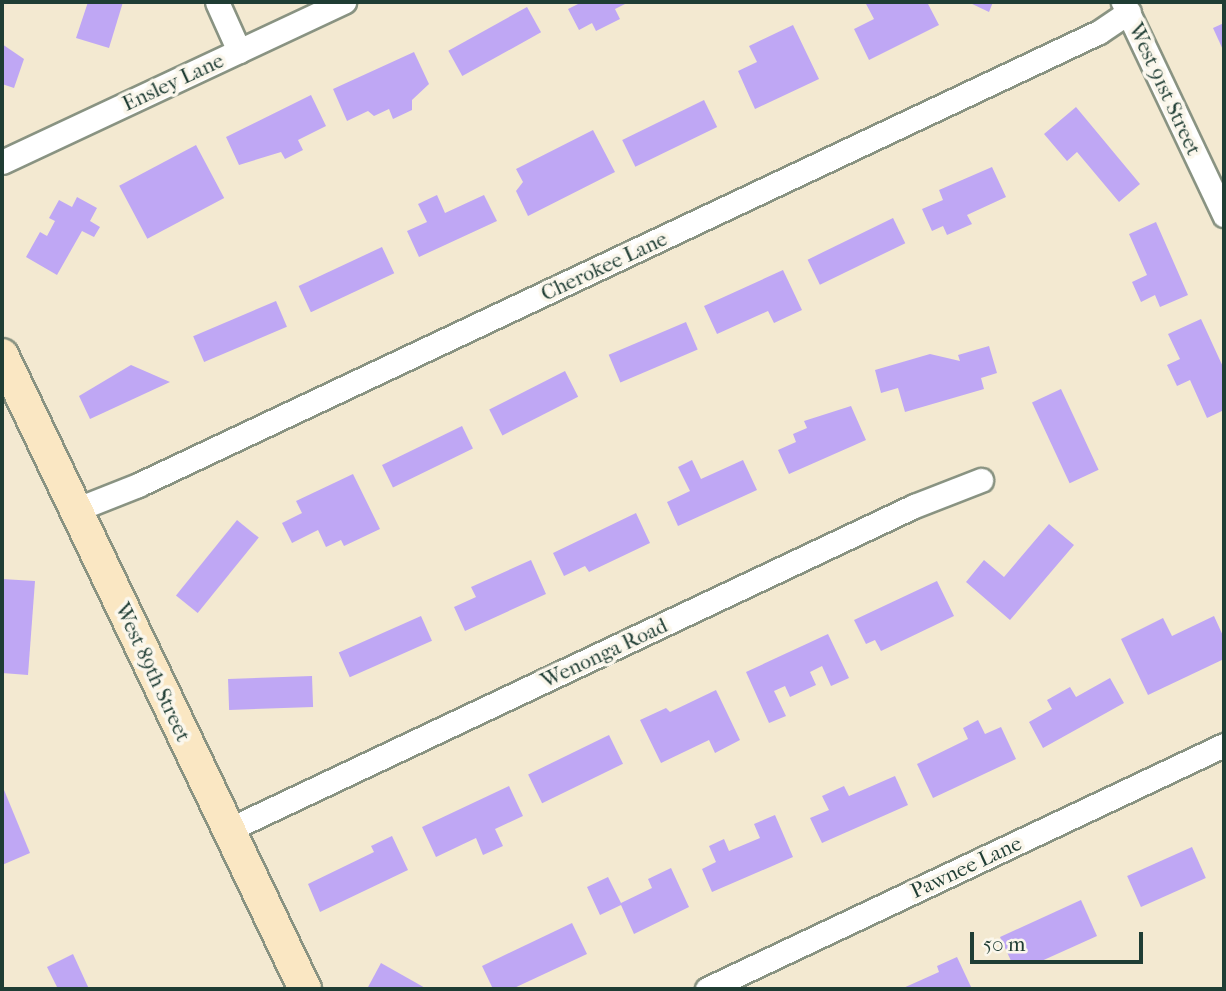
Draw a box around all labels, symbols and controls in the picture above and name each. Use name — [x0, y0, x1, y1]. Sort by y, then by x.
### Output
street label: West 91st Street — [1123, 19, 1207, 159]
street label: Ensley Lane — [118, 48, 228, 116]
street label: Cherokee Lane — [537, 226, 671, 306]
street label: West 89th Street — [110, 599, 196, 745]
street label: Wenonga Road — [537, 613, 671, 693]
street label: Pawnee Lane — [906, 830, 1026, 904]
scale bar — [974, 918, 1147, 962]
text: 50 m — [983, 932, 1026, 956]

